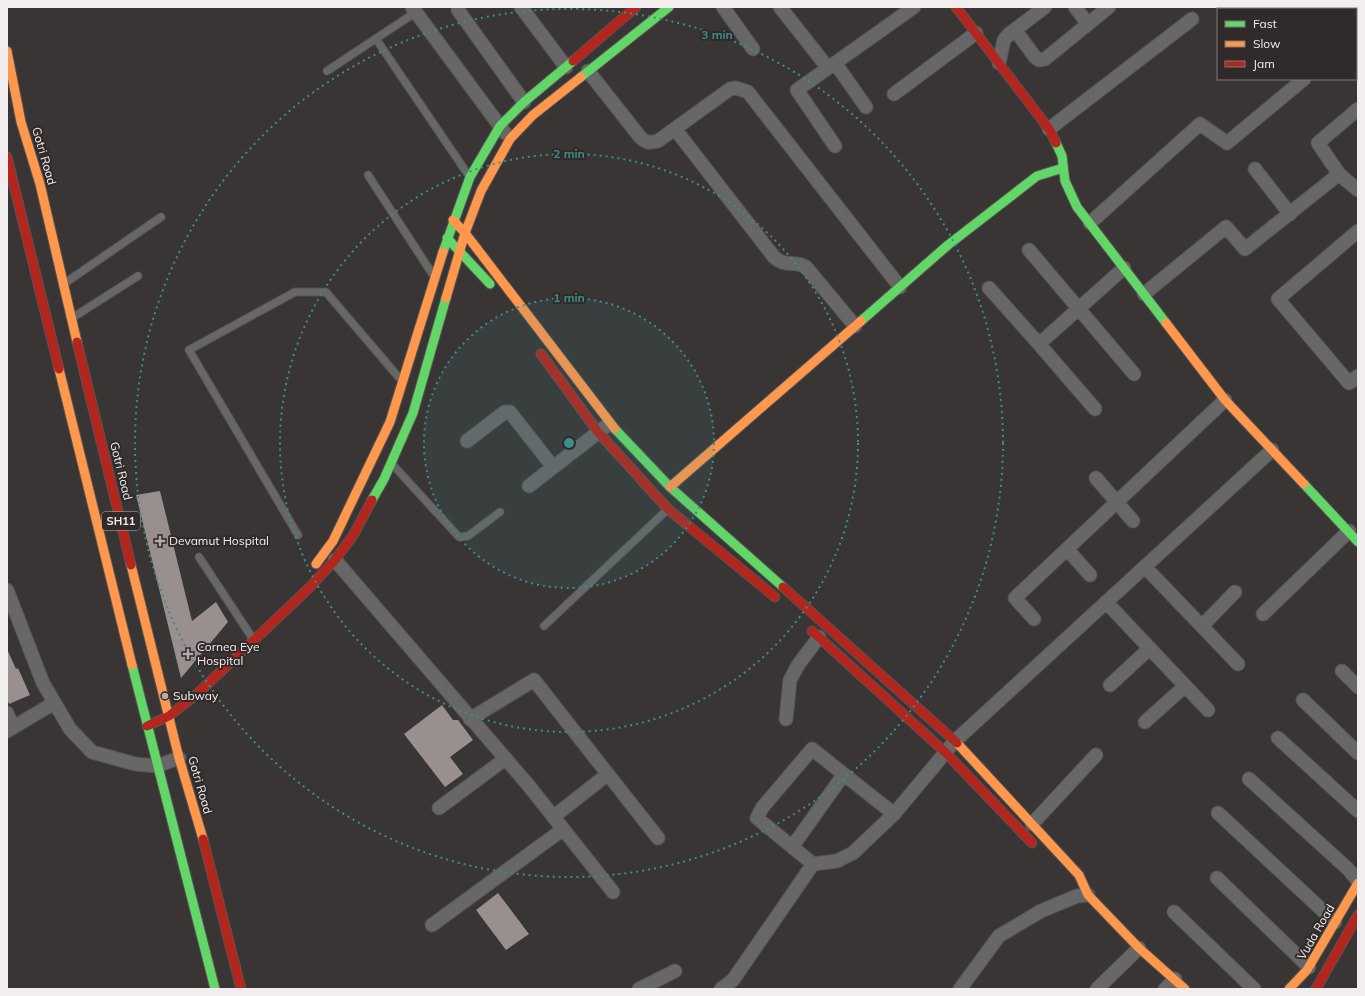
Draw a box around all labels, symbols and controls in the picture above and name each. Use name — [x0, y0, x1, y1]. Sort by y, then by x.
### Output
legend — [1217, 8, 1357, 80]
text: Fast — [1253, 16, 1277, 31]
text: 3 min — [701, 27, 733, 42]
text: Slow — [1253, 36, 1281, 51]
text: Jam — [1253, 56, 1275, 71]
street label: Gotri Road — [29, 125, 60, 187]
text: 2 min — [553, 146, 585, 161]
text: 1 min — [553, 290, 585, 305]
centre of rings — [562, 436, 576, 450]
street label: Gotri Road — [107, 440, 136, 502]
road number: SH11 — [102, 512, 140, 530]
place label: Devamut Hospital — [169, 533, 269, 548]
marker: Devamut Hospital — [154, 535, 166, 547]
place label: Cornea Eye Hospital — [197, 639, 260, 668]
marker: Cornea Eye Hospital — [182, 648, 194, 660]
place label: Subway — [173, 688, 219, 703]
marker: Subway — [160, 691, 170, 701]
street label: Gotri Road — [185, 754, 216, 816]
street label: Vuda Road — [1294, 901, 1337, 962]

